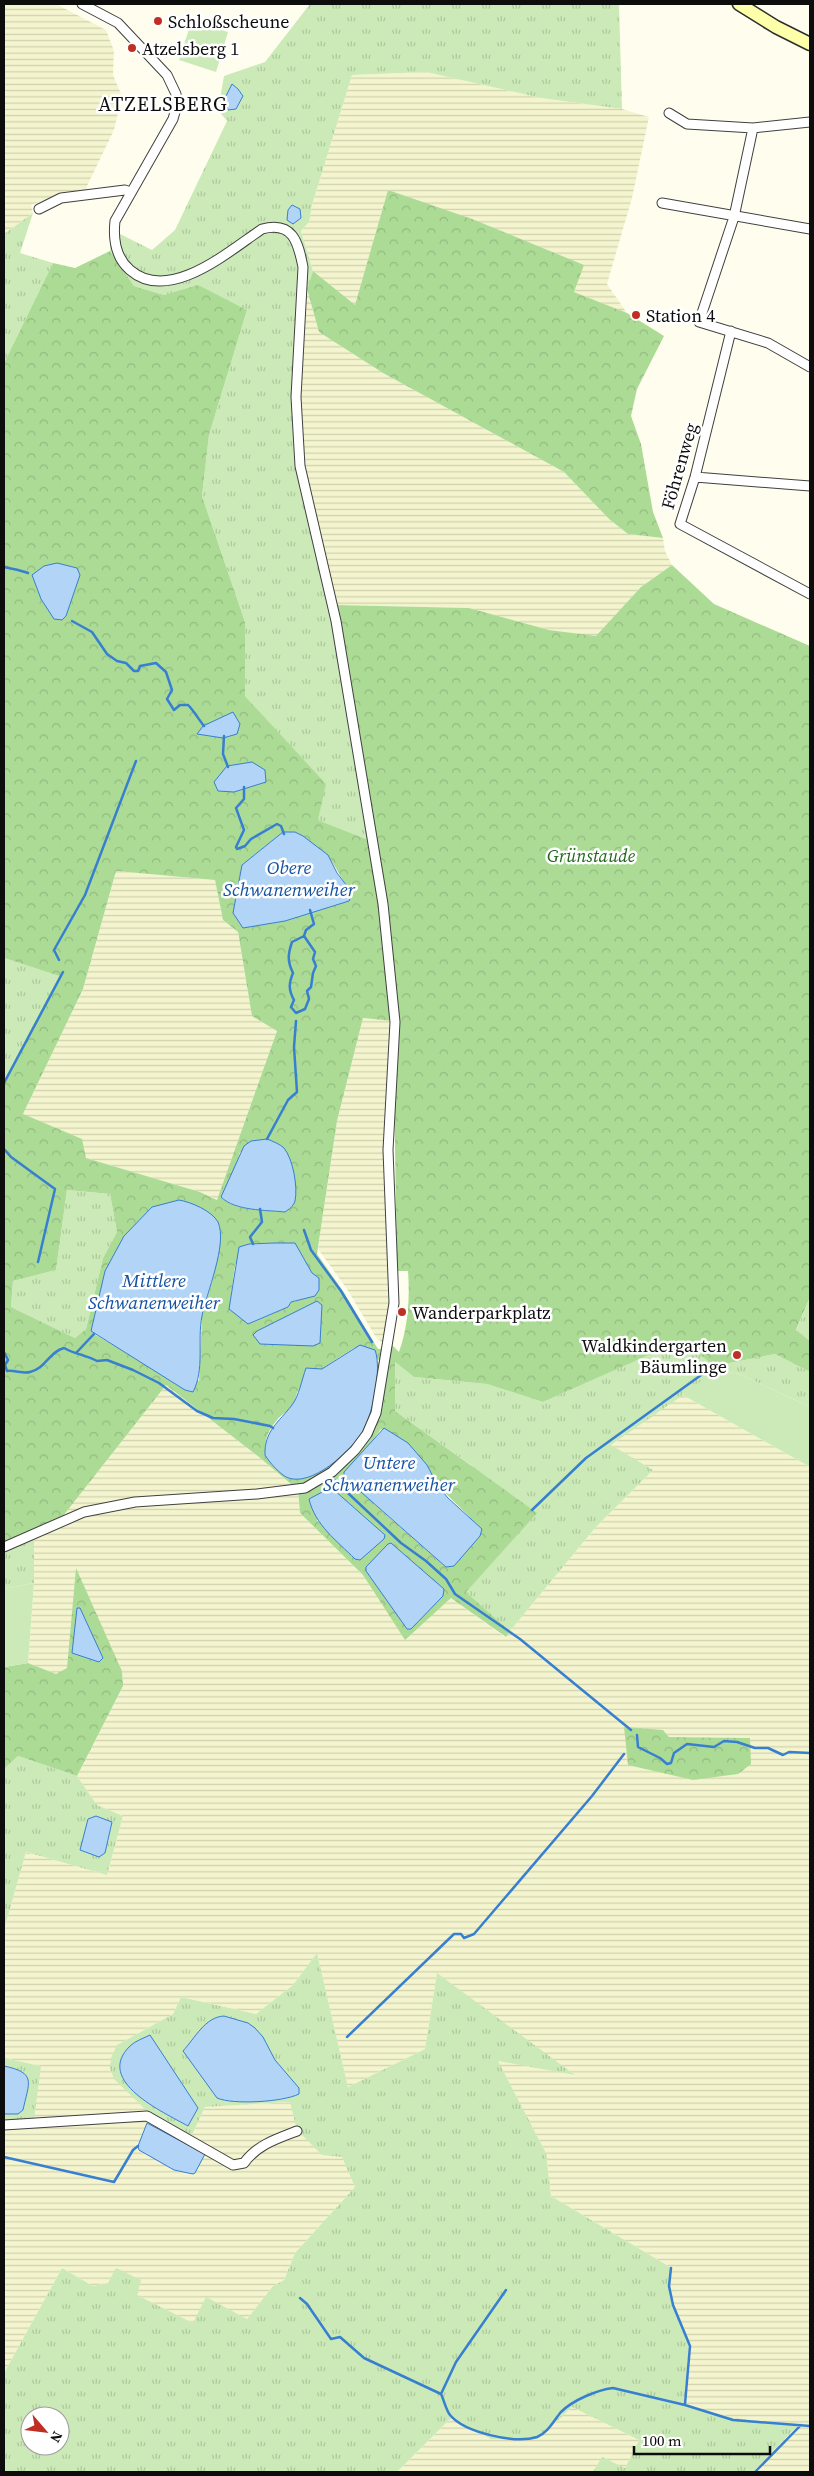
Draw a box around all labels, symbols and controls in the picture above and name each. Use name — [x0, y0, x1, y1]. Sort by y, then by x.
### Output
place label: Schloßscheune — [168, 9, 290, 34]
marker: Schloßscheune — [152, 15, 164, 27]
place label: Atzelsberg 1 — [142, 36, 239, 61]
marker: Atzelsberg 1 — [126, 42, 138, 54]
district label: ATZELSBERG — [98, 90, 228, 118]
place label: Station 4 — [646, 303, 715, 328]
marker: Station 4 — [630, 309, 642, 321]
street label: Föhrenweg — [655, 420, 703, 512]
park label: Grünstaude — [547, 843, 636, 868]
water label: Obere Schwanenweiher — [223, 854, 356, 902]
water label: Mittlere Schwanenweiher — [88, 1267, 221, 1315]
place label: Wanderparkplatz — [412, 1300, 550, 1325]
marker: Wanderparkplatz — [396, 1306, 408, 1318]
place label: Waldkindergarten Bäumlinge — [581, 1333, 727, 1379]
marker: Waldkindergarten Bäumlinge — [731, 1349, 743, 1361]
water label: Untere Schwanenweiher — [323, 1449, 456, 1497]
north arrow — [20, 2406, 70, 2456]
scale bar — [634, 2424, 770, 2456]
text: N — [45, 2428, 68, 2446]
text: 100 m — [642, 2430, 682, 2451]

